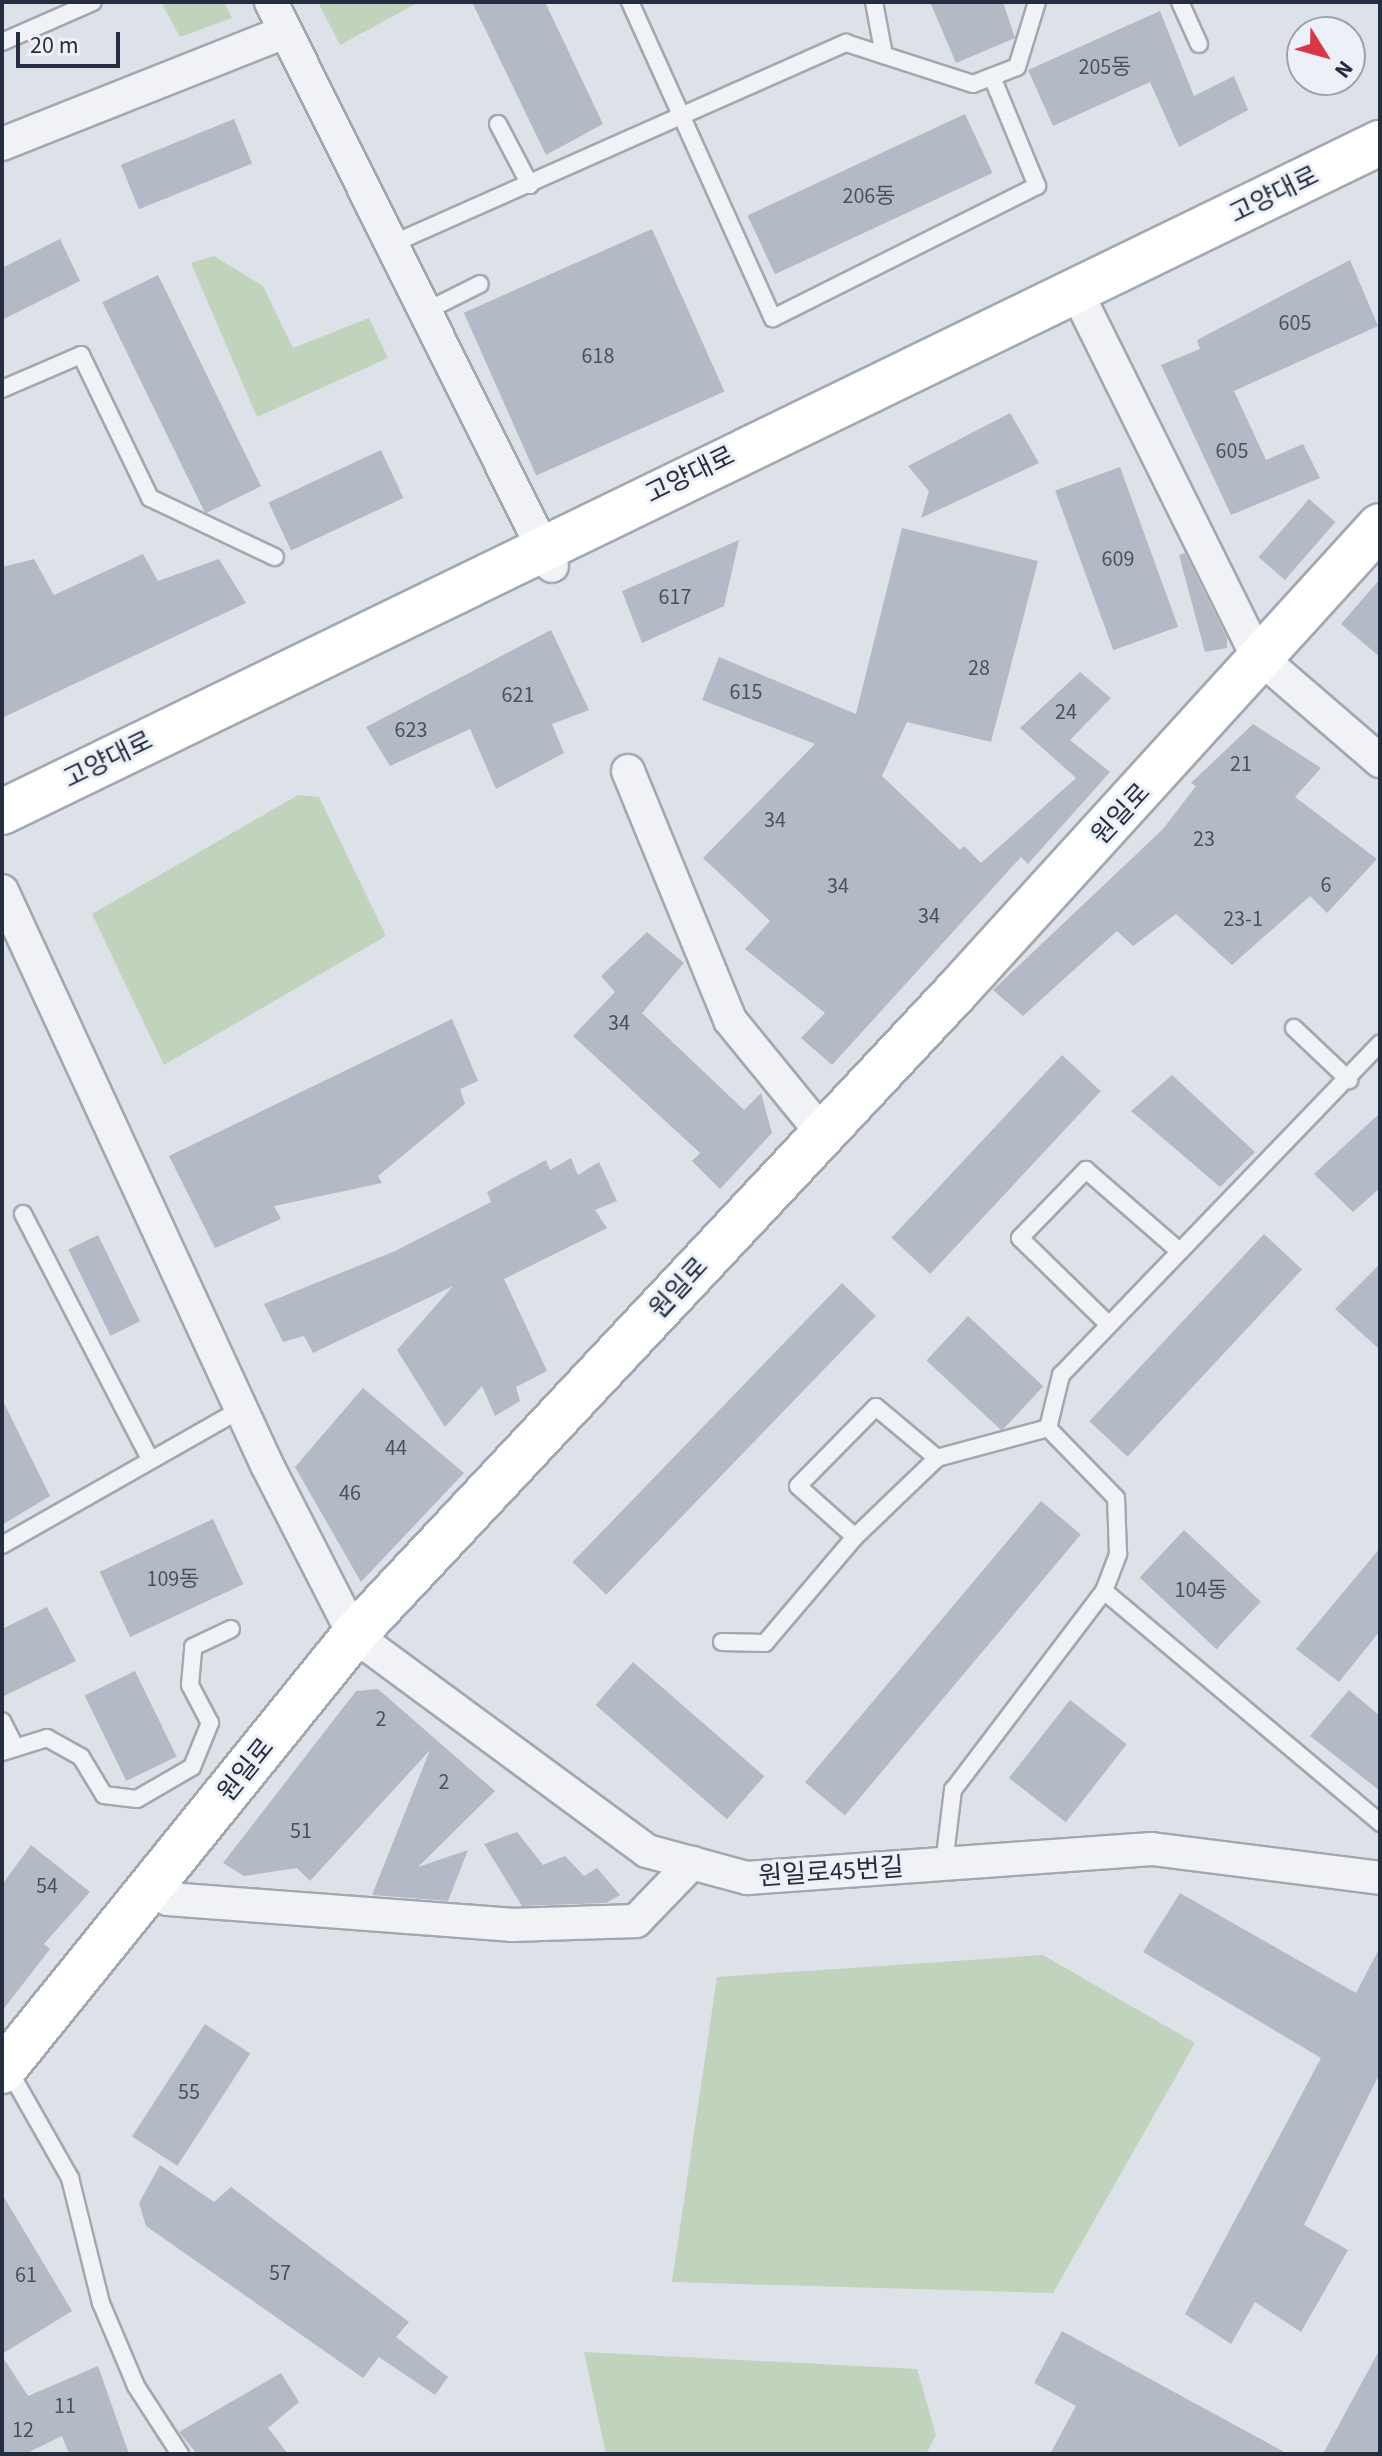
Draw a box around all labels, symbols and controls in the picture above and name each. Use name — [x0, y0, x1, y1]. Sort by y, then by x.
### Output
scale bar — [20, 16, 124, 66]
north arrow — [1286, 16, 1366, 96]
text: 20 m — [30, 28, 79, 63]
text: N — [1326, 54, 1361, 85]
house number: 205동 — [1078, 55, 1132, 81]
street label: 고양대로 — [1224, 160, 1324, 230]
house number: 206동 — [842, 184, 896, 210]
house number: 605 — [1279, 311, 1311, 337]
house number: 618 — [582, 344, 614, 370]
house number: 605 — [1216, 439, 1248, 465]
street label: 고양대로 — [640, 440, 740, 510]
house number: 609 — [1102, 547, 1134, 573]
house number: 617 — [659, 585, 691, 611]
house number: 28 — [968, 656, 990, 682]
house number: 615 — [730, 680, 762, 706]
house number: 621 — [502, 683, 534, 709]
house number: 24 — [1055, 700, 1077, 726]
house number: 623 — [395, 718, 427, 744]
street label: 고양대로 — [58, 725, 158, 795]
house number: 21 — [1230, 752, 1252, 778]
street label: 원일로 — [1085, 777, 1157, 851]
house number: 34 — [764, 808, 786, 834]
house number: 23 — [1193, 827, 1215, 853]
house number: 6 — [1321, 873, 1331, 899]
house number: 34 — [827, 874, 849, 900]
house number: 34 — [918, 904, 940, 930]
house number: 23-1 — [1223, 907, 1263, 933]
house number: 34 — [608, 1011, 630, 1037]
street label: 원일로 — [643, 1251, 715, 1325]
house number: 44 — [385, 1436, 407, 1462]
house number: 46 — [339, 1481, 361, 1507]
house number: 109동 — [146, 1567, 200, 1593]
house number: 104동 — [1174, 1578, 1228, 1604]
house number: 2 — [376, 1707, 386, 1733]
street label: 원일로 — [211, 1732, 281, 1808]
house number: 2 — [439, 1770, 449, 1796]
house number: 51 — [290, 1819, 312, 1845]
street label: 원일로45번길 — [757, 1851, 905, 1893]
house number: 54 — [36, 1874, 58, 1900]
house number: 55 — [178, 2080, 200, 2106]
house number: 57 — [269, 2261, 291, 2287]
house number: 61 — [15, 2263, 37, 2289]
house number: 11 — [54, 2394, 76, 2420]
house number: 12 — [12, 2418, 34, 2444]

